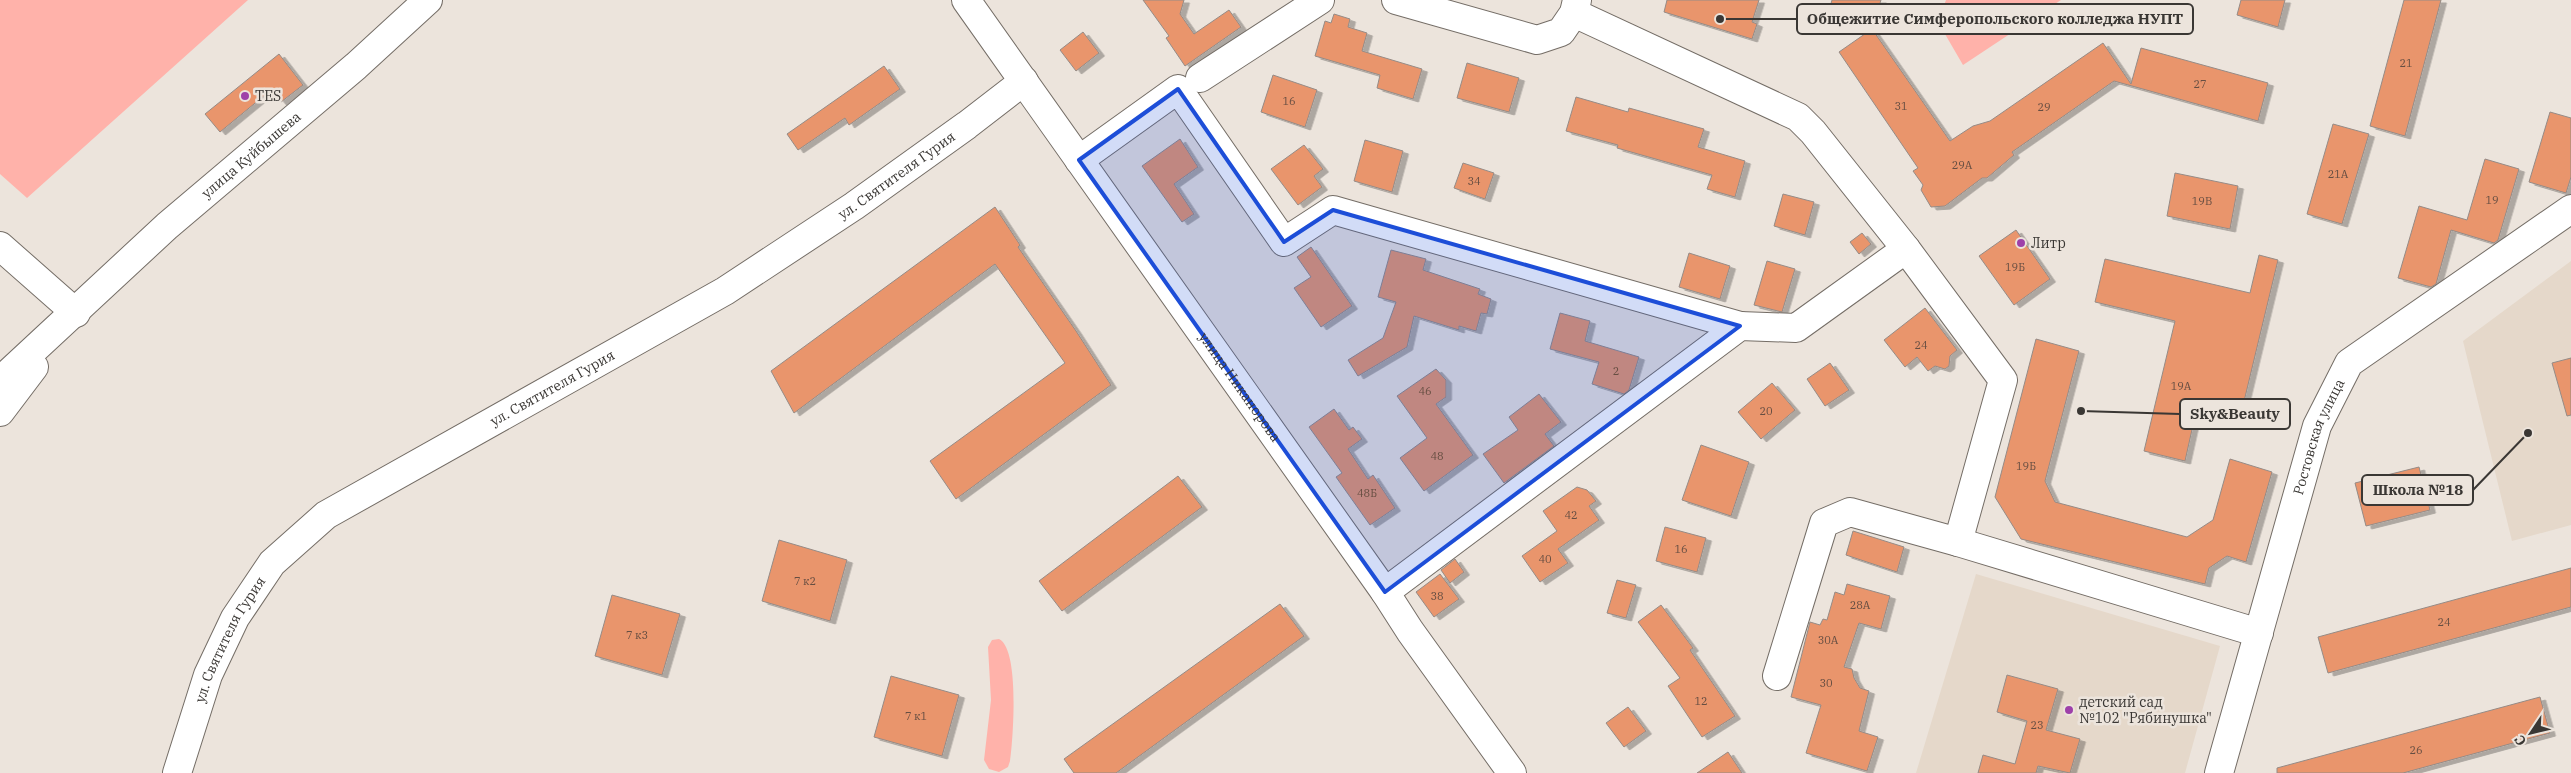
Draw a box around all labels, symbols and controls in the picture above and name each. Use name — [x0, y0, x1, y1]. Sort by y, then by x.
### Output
callout: Общежитие Симферопольского колледжа НУПТ — [1797, 4, 2193, 34]
text: Общежитие Симферопольского колледжа НУПТ — [1807, 9, 2184, 28]
house number: 21 — [2399, 56, 2413, 70]
house number: 27 — [2193, 77, 2207, 91]
place label: TES — [255, 87, 281, 105]
marker: TES — [239, 90, 251, 102]
house number: 16 — [1282, 94, 1296, 108]
house number: 31 — [1894, 99, 1908, 113]
house number: 29 — [2037, 100, 2051, 114]
street label: улица Куйбышева — [198, 107, 305, 202]
street label: ул. Святителя Гурия — [835, 127, 959, 223]
house number: 29А — [1952, 158, 1973, 172]
house number: 21А — [2328, 167, 2349, 181]
house number: 34 — [1467, 174, 1481, 188]
house number: 19 — [2485, 193, 2499, 207]
house number: 19В — [2192, 194, 2212, 208]
place label: Литр — [2031, 234, 2066, 252]
marker: Литр — [2015, 237, 2027, 249]
house number: 19Б — [2005, 260, 2025, 274]
street label: улица Никанорова — [1195, 329, 1285, 445]
house number: 24 — [1914, 338, 1928, 352]
street label: ул. Святителя Гурия — [487, 346, 618, 430]
house number: 2 — [1613, 364, 1619, 378]
street label: Ростовская улица — [2289, 375, 2349, 497]
house number: 19А — [2171, 379, 2192, 393]
house number: 46 — [1418, 384, 1432, 398]
callout: Sky&Beauty — [2180, 399, 2290, 429]
house number: 20 — [1759, 404, 1773, 418]
text: Sky&Beauty — [2190, 404, 2280, 423]
house number: 48 — [1430, 449, 1444, 463]
house number: 19Б — [2016, 459, 2036, 473]
callout: Школа №18 — [2362, 475, 2473, 505]
text: Школа №18 — [2373, 480, 2463, 499]
house number: 48Б — [1357, 486, 1377, 500]
house number: 42 — [1564, 508, 1578, 522]
house number: 16 — [1674, 542, 1688, 556]
house number: 40 — [1538, 552, 1552, 566]
street label: ул. Святителя Гурия — [191, 573, 269, 705]
house number: 7 к2 — [794, 574, 816, 588]
house number: 38 — [1430, 589, 1444, 603]
house number: 28А — [1850, 598, 1871, 612]
house number: 24 — [2437, 615, 2451, 629]
house number: 7 к3 — [626, 628, 648, 642]
house number: 30А — [1818, 633, 1839, 647]
house number: 30 — [1819, 676, 1833, 690]
place label: детский сад №102 "Рябинушка" — [2079, 693, 2212, 727]
house number: 12 — [1694, 694, 1708, 708]
marker: детский сад №102 "Рябинушка" — [2063, 704, 2075, 716]
north arrow — [2506, 708, 2556, 758]
house number: 7 к1 — [905, 709, 927, 723]
house number: 23 — [2030, 718, 2044, 732]
text: С — [2510, 731, 2530, 749]
house number: 26 — [2409, 743, 2423, 757]

